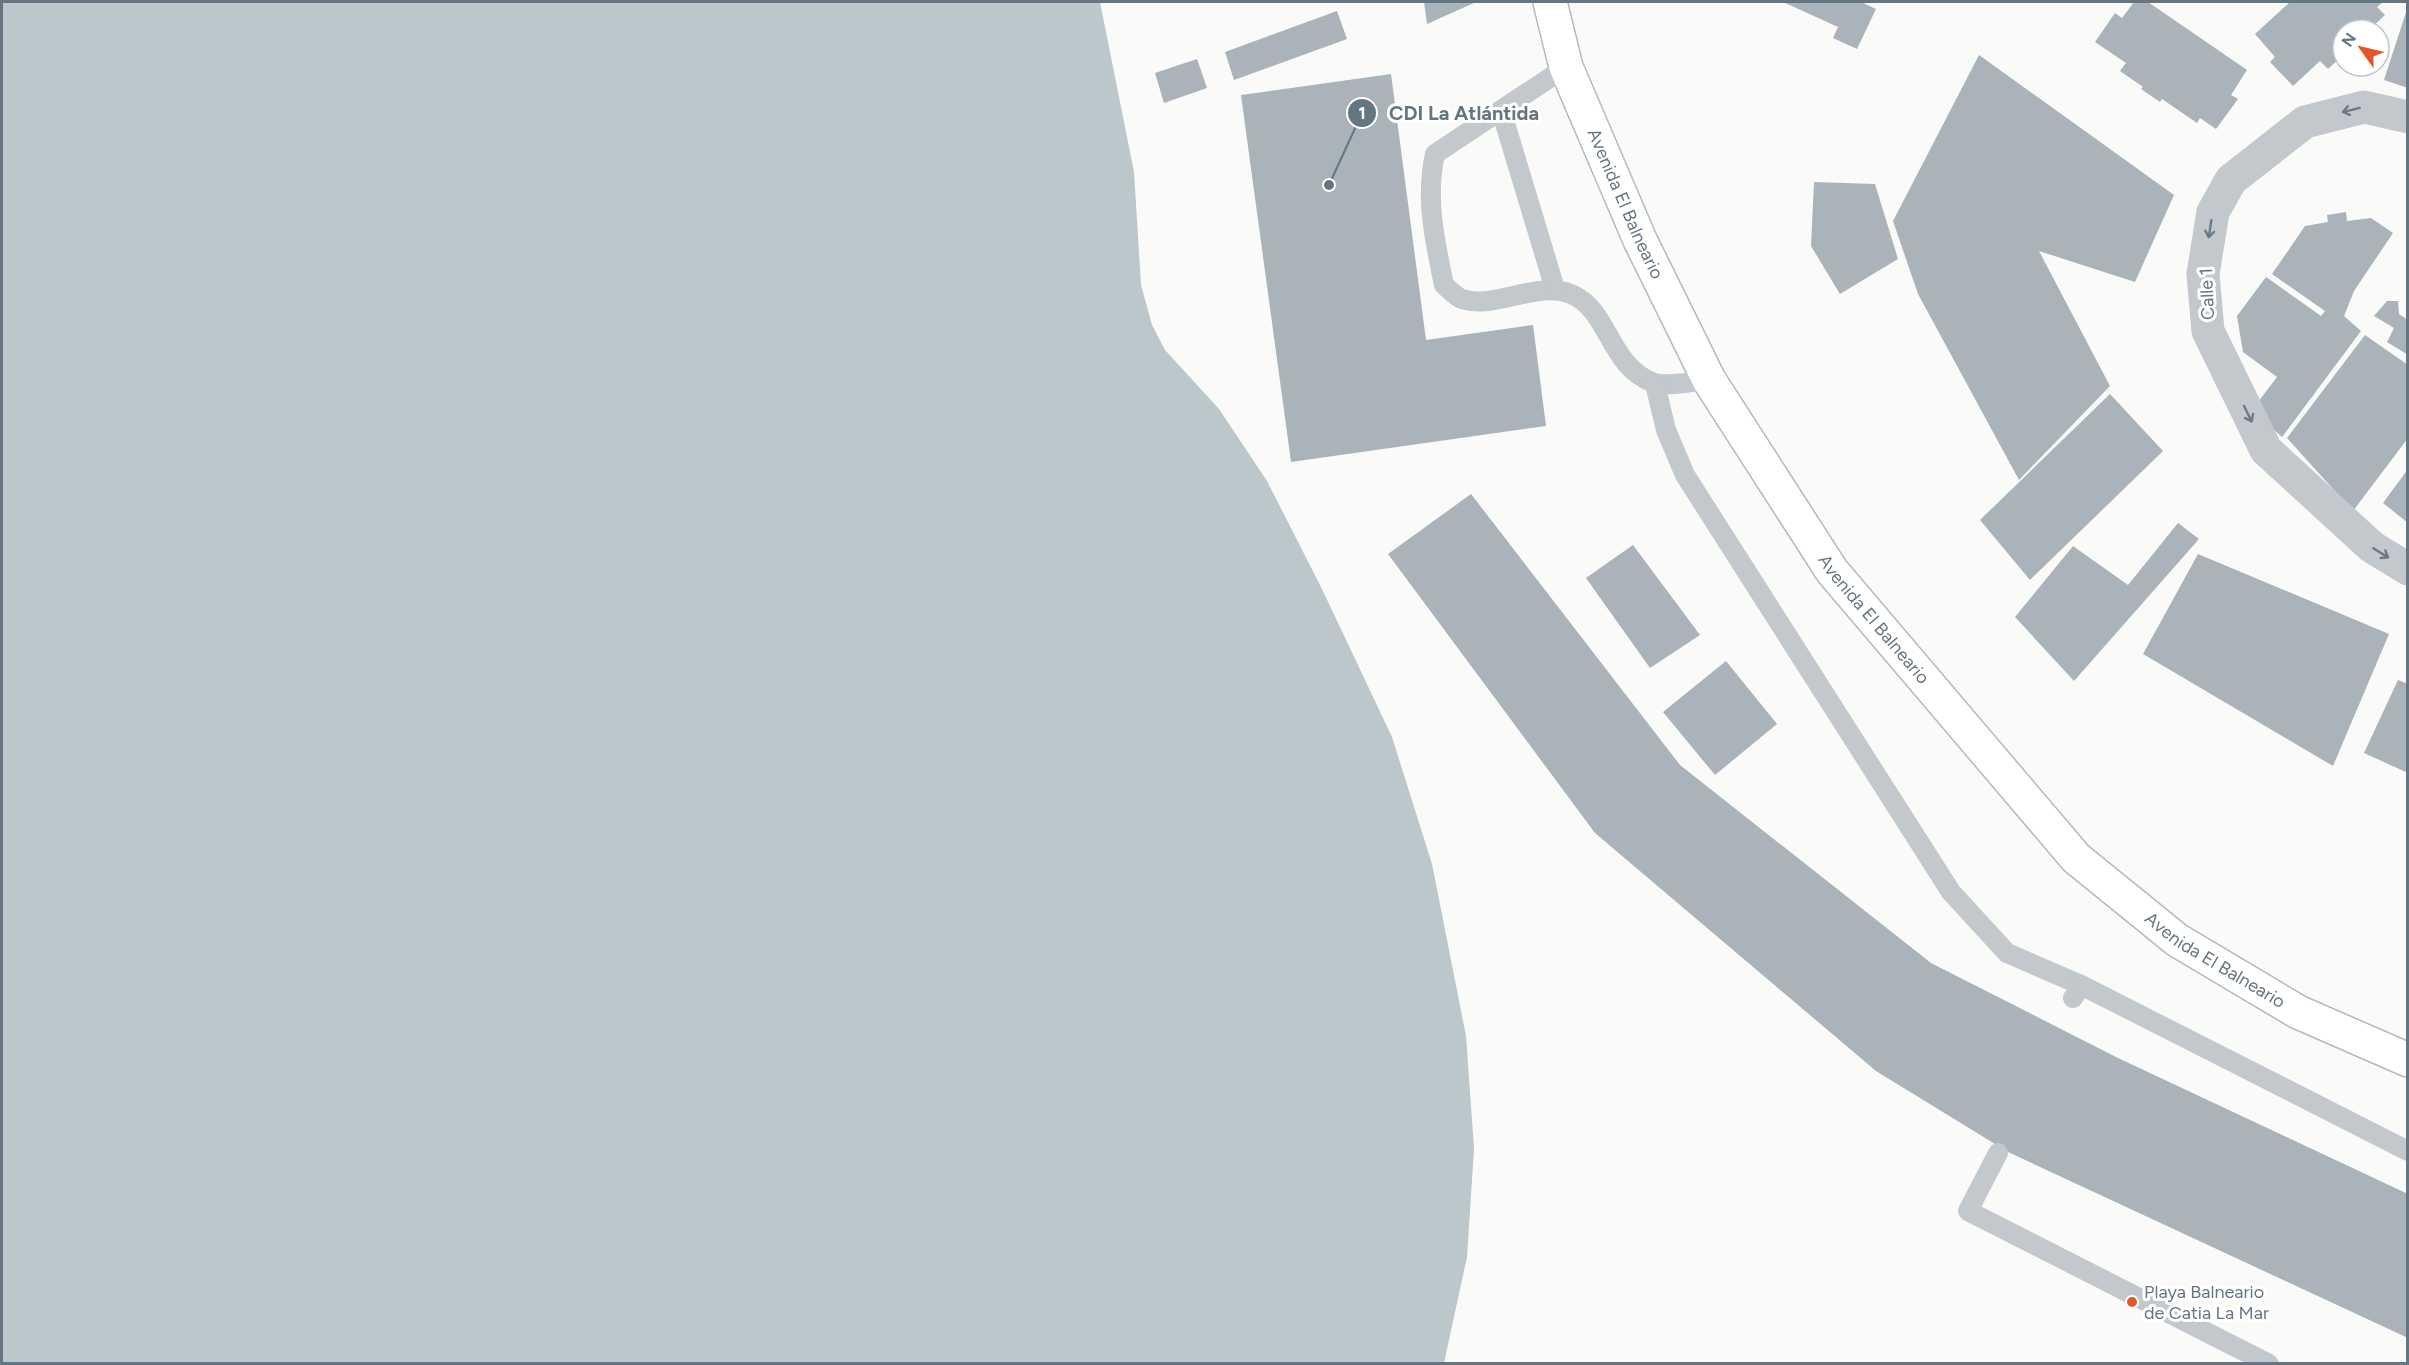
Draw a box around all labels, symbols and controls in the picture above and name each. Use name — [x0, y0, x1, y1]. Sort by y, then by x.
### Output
north arrow — [2331, 18, 2391, 78]
text: N — [2338, 29, 2360, 50]
callout: CDI La Atlántida — [1347, 94, 1551, 132]
text: CDI La Atlántida — [1389, 101, 1539, 125]
text: 1 — [1358, 102, 1366, 124]
one-way arrow — [2341, 105, 2360, 117]
street label: Avenida El Balneario — [1583, 125, 1668, 283]
one-way arrow — [2204, 218, 2215, 238]
street label: Calle 1 — [2195, 268, 2219, 320]
one-way arrow — [2243, 404, 2255, 422]
one-way arrow — [2373, 547, 2389, 559]
street label: Avenida El Balneario — [1813, 550, 1934, 688]
street label: Avenida El Balneario — [2140, 907, 2289, 1013]
place label: Playa Balneario de Catia La Mar — [2144, 1281, 2269, 1324]
marker: Playa Balneario de Catia La Mar — [2125, 1295, 2139, 1309]

